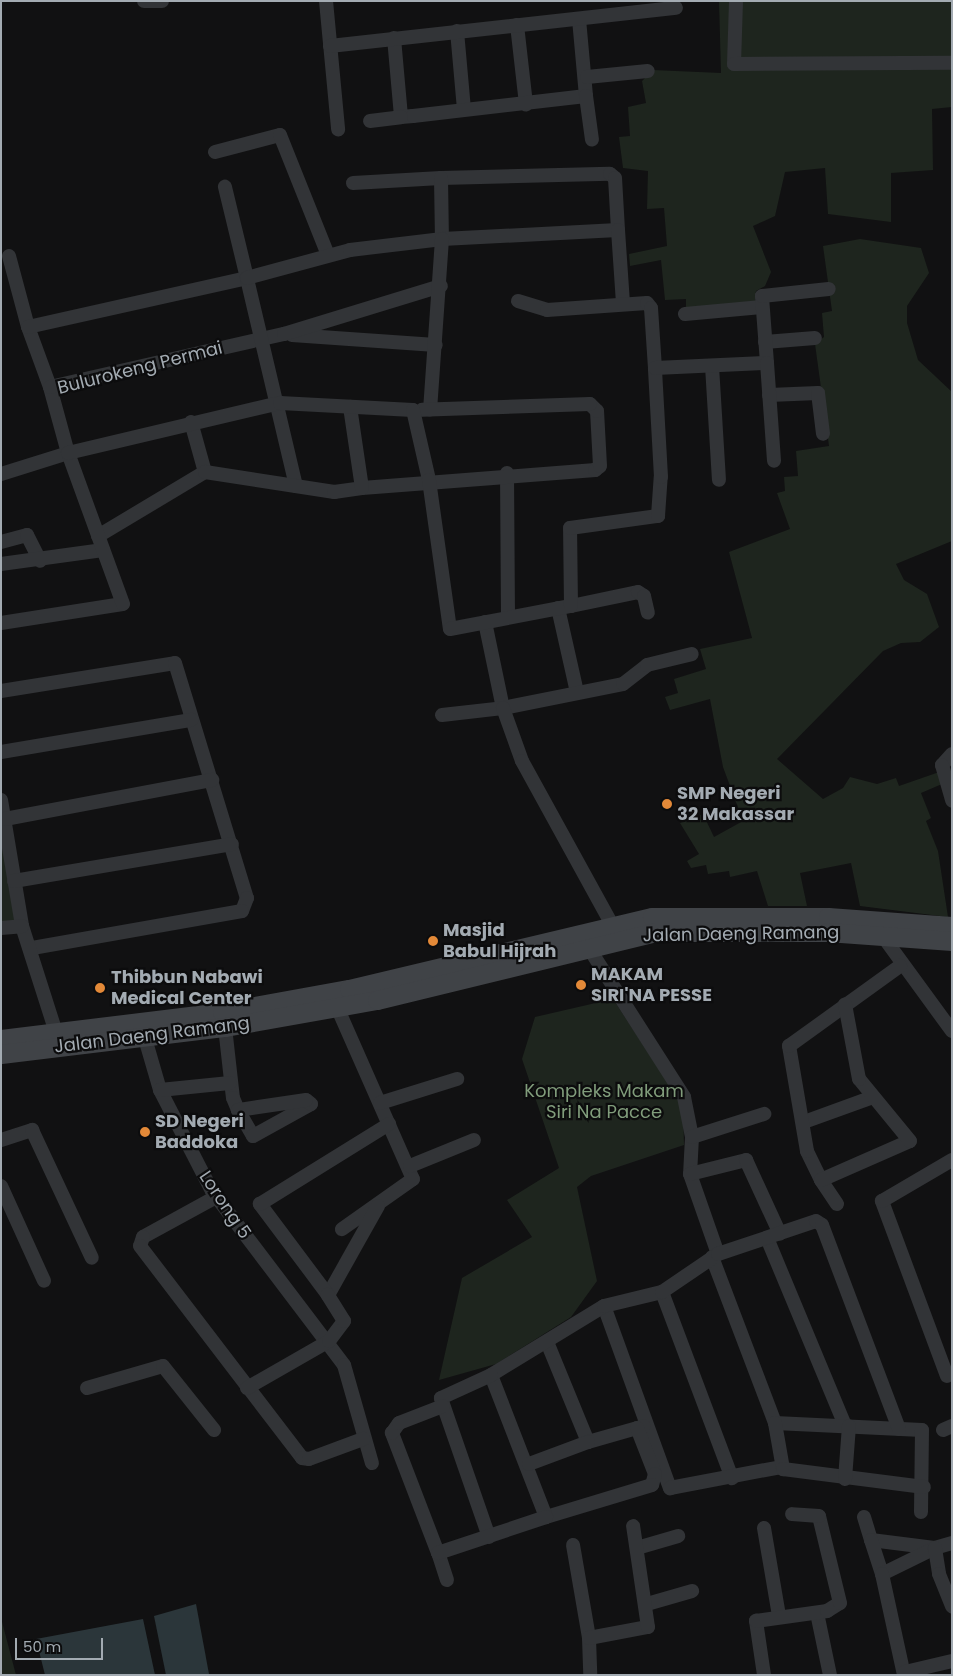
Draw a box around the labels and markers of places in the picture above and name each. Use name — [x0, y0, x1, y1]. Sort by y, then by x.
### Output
place label: SMP Negeri 32 Makassar — [677, 783, 794, 826]
marker: SMP Negeri 32 Makassar — [661, 798, 673, 810]
place label: Masjid Babul Hijrah — [443, 920, 556, 962]
marker: Masjid Babul Hijrah — [427, 935, 439, 947]
place label: MAKAM SIRI'NA PESSE — [591, 964, 712, 1006]
place label: Thibbun Nabawi Medical Center — [111, 967, 263, 1010]
marker: MAKAM SIRI'NA PESSE — [575, 979, 587, 991]
marker: Thibbun Nabawi Medical Center — [93, 981, 107, 995]
place label: SD Negeri Baddoka — [155, 1111, 244, 1154]
marker: SD Negeri Baddoka — [139, 1126, 151, 1138]

